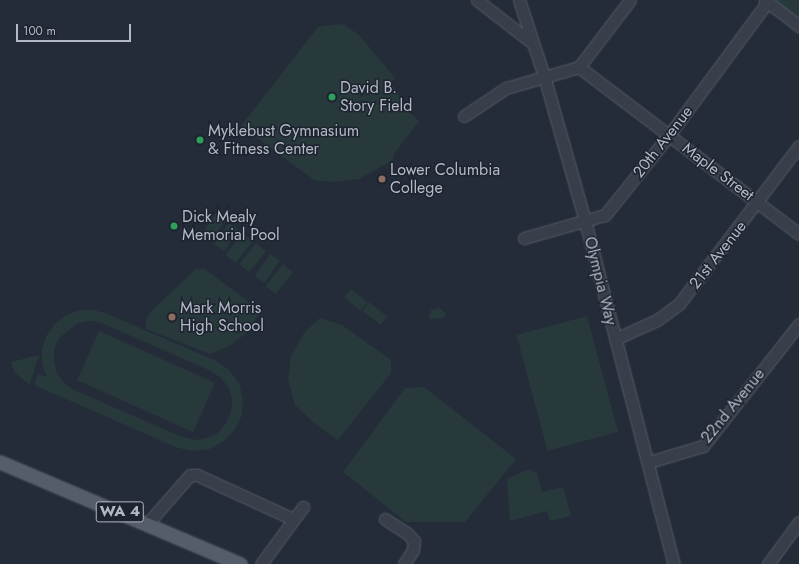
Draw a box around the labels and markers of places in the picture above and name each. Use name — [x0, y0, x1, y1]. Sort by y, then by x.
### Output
place label: David B. Story Field — [340, 78, 412, 116]
marker: David B. Story Field — [327, 92, 337, 102]
place label: Myklebust Gymnasium & Fitness Center — [208, 121, 359, 159]
marker: Myklebust Gymnasium & Fitness Center — [195, 135, 205, 145]
place label: Lower Columbia College — [390, 160, 500, 198]
marker: Lower Columbia College — [377, 174, 387, 184]
place label: Dick Mealy Memorial Pool — [182, 207, 280, 245]
marker: Dick Mealy Memorial Pool — [169, 221, 179, 231]
place label: Mark Morris High School — [180, 298, 264, 336]
marker: Mark Morris High School — [167, 312, 177, 322]

